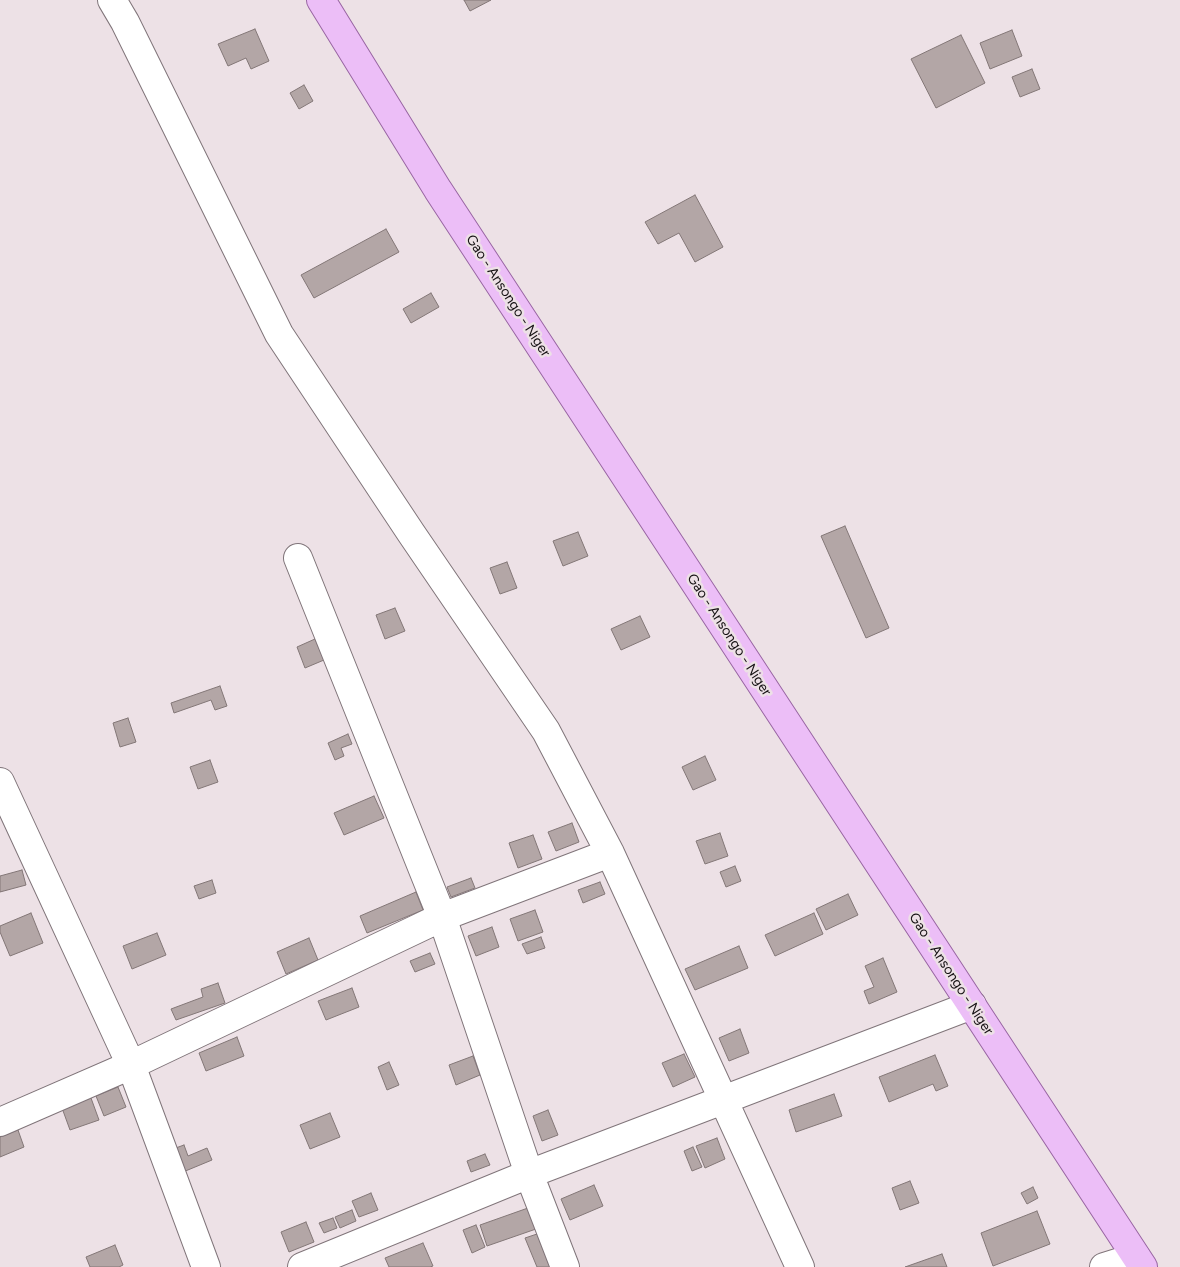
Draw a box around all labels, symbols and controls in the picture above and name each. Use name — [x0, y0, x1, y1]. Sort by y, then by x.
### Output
street label: Gao - Ansongo - Niger — [462, 232, 554, 360]
street label: Gao - Ansongo - Niger — [683, 571, 775, 699]
street label: Gao - Ansongo - Niger — [905, 910, 997, 1038]

